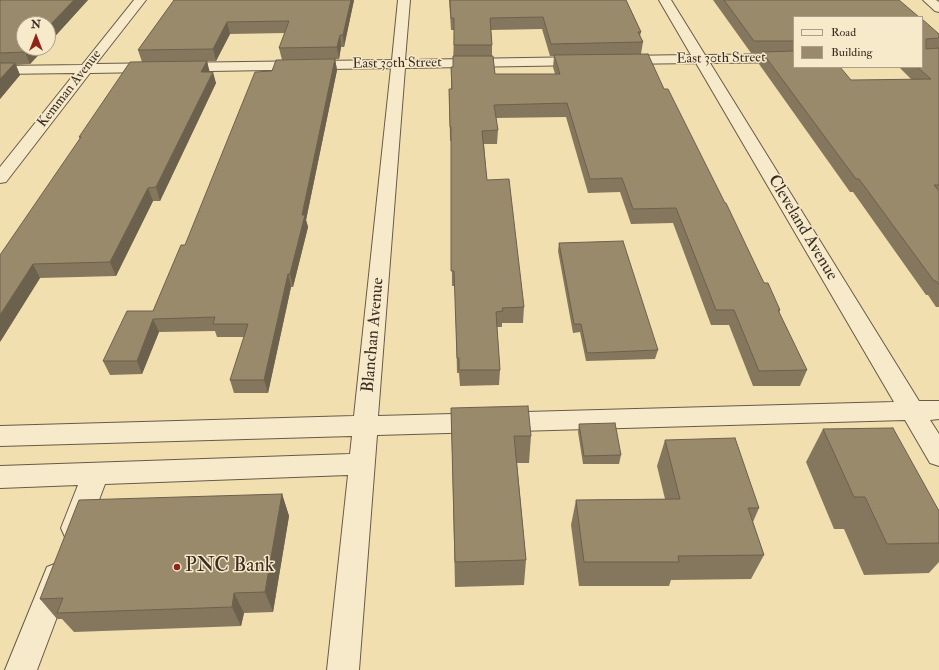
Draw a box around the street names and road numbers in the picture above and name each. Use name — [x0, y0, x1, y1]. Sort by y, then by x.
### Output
street label: Kemman Avenue — [35, 47, 105, 131]
street label: East 30th Street — [676, 50, 766, 68]
street label: East 30th Street — [352, 55, 442, 73]
street label: Cleveland Avenue — [763, 172, 841, 284]
street label: Blanchan Avenue — [359, 277, 389, 393]

